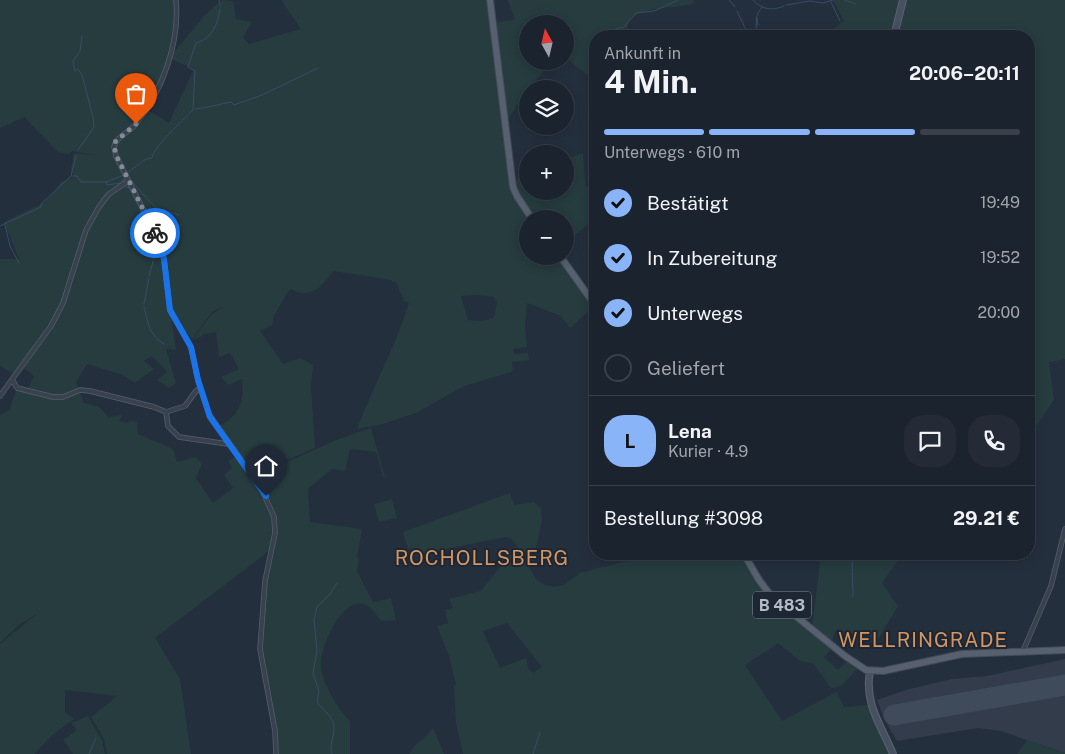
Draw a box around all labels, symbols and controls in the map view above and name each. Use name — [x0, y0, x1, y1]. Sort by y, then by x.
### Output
north arrow — [519, 15, 574, 70]
map controls — [519, 15, 574, 265]
text: Ankunft in — [604, 44, 681, 63]
text: 20:06–20:11 — [909, 62, 1020, 84]
text: 4 Min. — [604, 63, 698, 100]
pin — [115, 73, 157, 124]
icon: bag — [122, 80, 150, 108]
button: layers — [519, 80, 574, 135]
text: Unterwegs · 610 m — [604, 143, 740, 162]
button: + — [519, 145, 574, 200]
icon: check — [604, 189, 632, 217]
text: Bestätigt — [647, 192, 729, 214]
text: 19:49 — [980, 193, 1020, 212]
courier — [130, 208, 180, 258]
button: − — [519, 210, 574, 265]
icon: bike — [141, 219, 169, 247]
icon: check — [604, 244, 632, 272]
text: In Zubereitung — [647, 247, 777, 269]
text: 19:52 — [980, 248, 1020, 267]
icon: check — [604, 299, 632, 327]
text: Unterwegs — [647, 302, 743, 324]
text: 20:00 — [978, 303, 1020, 322]
text: Geliefert — [647, 357, 725, 379]
button: chat — [904, 415, 956, 467]
button: phone — [968, 415, 1020, 467]
text: Lena — [668, 420, 712, 442]
text: L — [625, 430, 635, 452]
text: Kurier · 4.9 — [668, 442, 748, 461]
pin — [245, 445, 287, 496]
icon: home — [252, 452, 280, 480]
text: Bestellung #3098 — [604, 507, 763, 529]
text: 29.21 € — [953, 507, 1020, 529]
district label: ROCHOLLSBERG — [395, 546, 569, 570]
road number: B 483 — [753, 592, 811, 618]
district label: WELLRINGRADE — [838, 628, 1008, 652]

